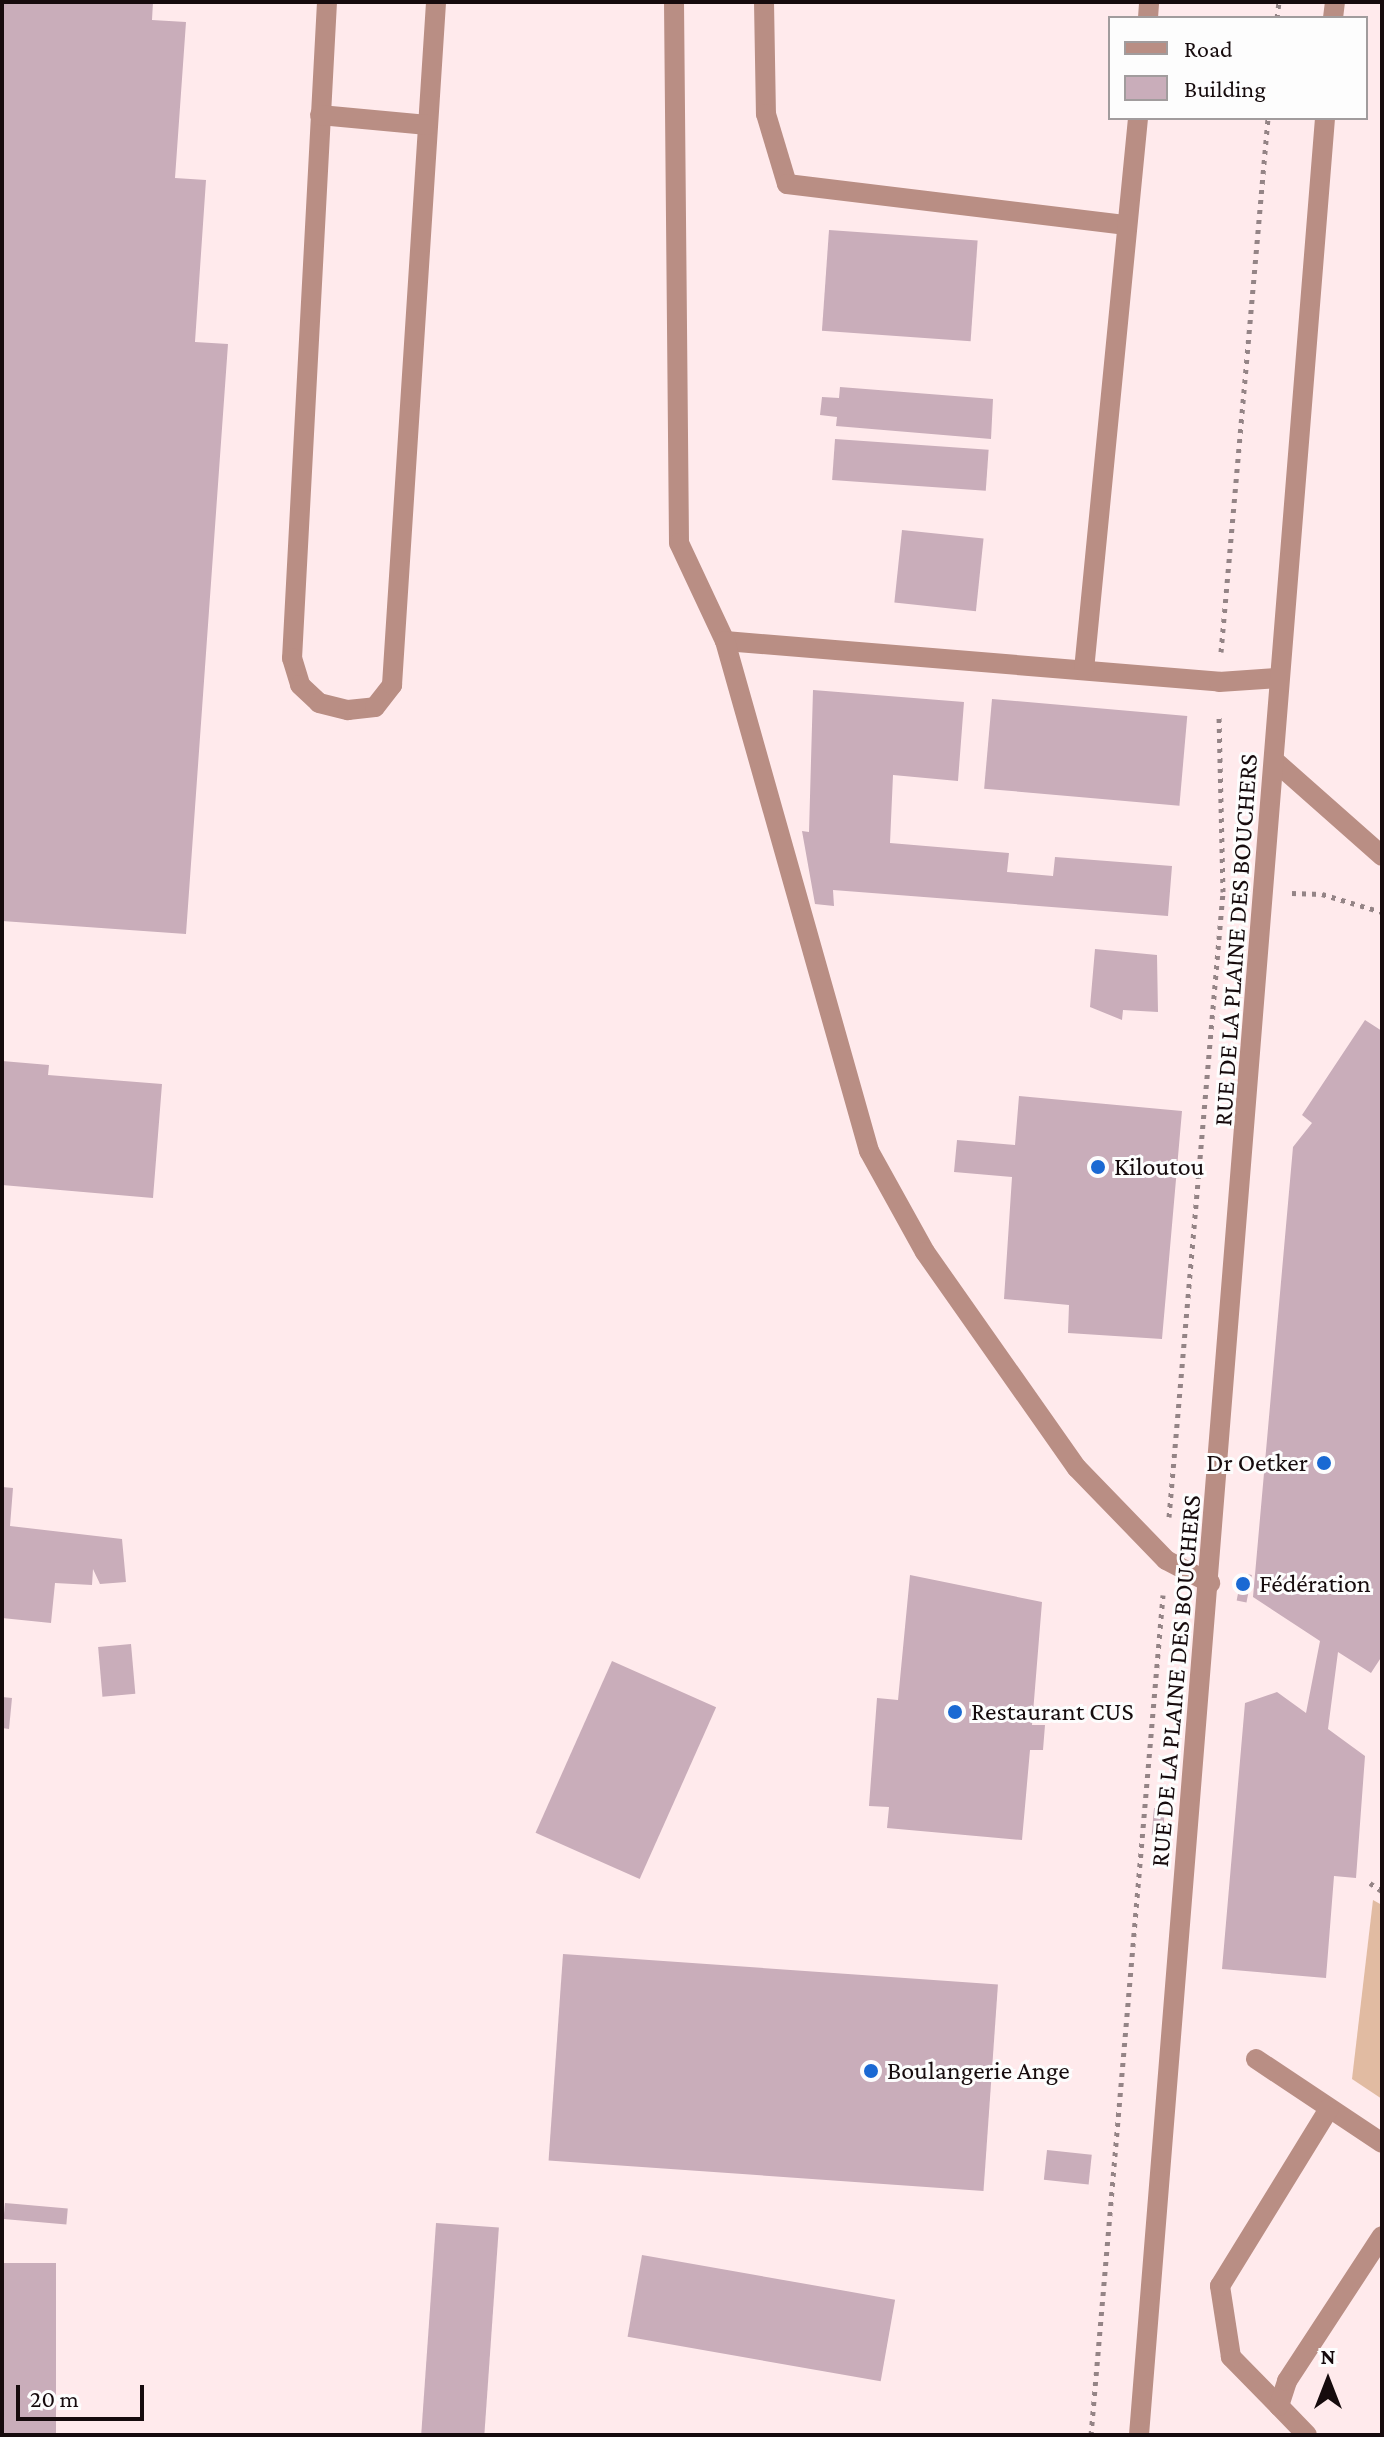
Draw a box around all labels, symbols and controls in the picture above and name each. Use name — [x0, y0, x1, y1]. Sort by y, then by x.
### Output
legend — [1108, 16, 1368, 120]
text: Road — [1184, 35, 1233, 62]
text: Building — [1184, 75, 1266, 102]
street label: RUE DE LA PLAINE DES BOUCHERS — [1207, 753, 1265, 1127]
place label: Kiloutou — [1114, 1151, 1204, 1183]
marker: Kiloutou — [1089, 1158, 1107, 1176]
place label: Dr Oetker — [1206, 1447, 1308, 1479]
marker: Dr Oetker — [1315, 1454, 1333, 1472]
street label: RUE DE LA PLAINE DES BOUCHERS — [1144, 1494, 1208, 1868]
place label: Fédération — [1259, 1568, 1371, 1600]
marker: Fédération — [1234, 1575, 1252, 1593]
place label: Restaurant CUS — [971, 1696, 1134, 1728]
marker: Restaurant CUS — [946, 1703, 964, 1721]
place label: Boulangerie Ange — [887, 2055, 1070, 2087]
marker: Boulangerie Ange — [862, 2062, 880, 2080]
north arrow — [1288, 2341, 1368, 2421]
text: N — [1321, 2344, 1336, 2369]
scale bar — [20, 2369, 148, 2419]
text: 20 m — [30, 2385, 79, 2412]

